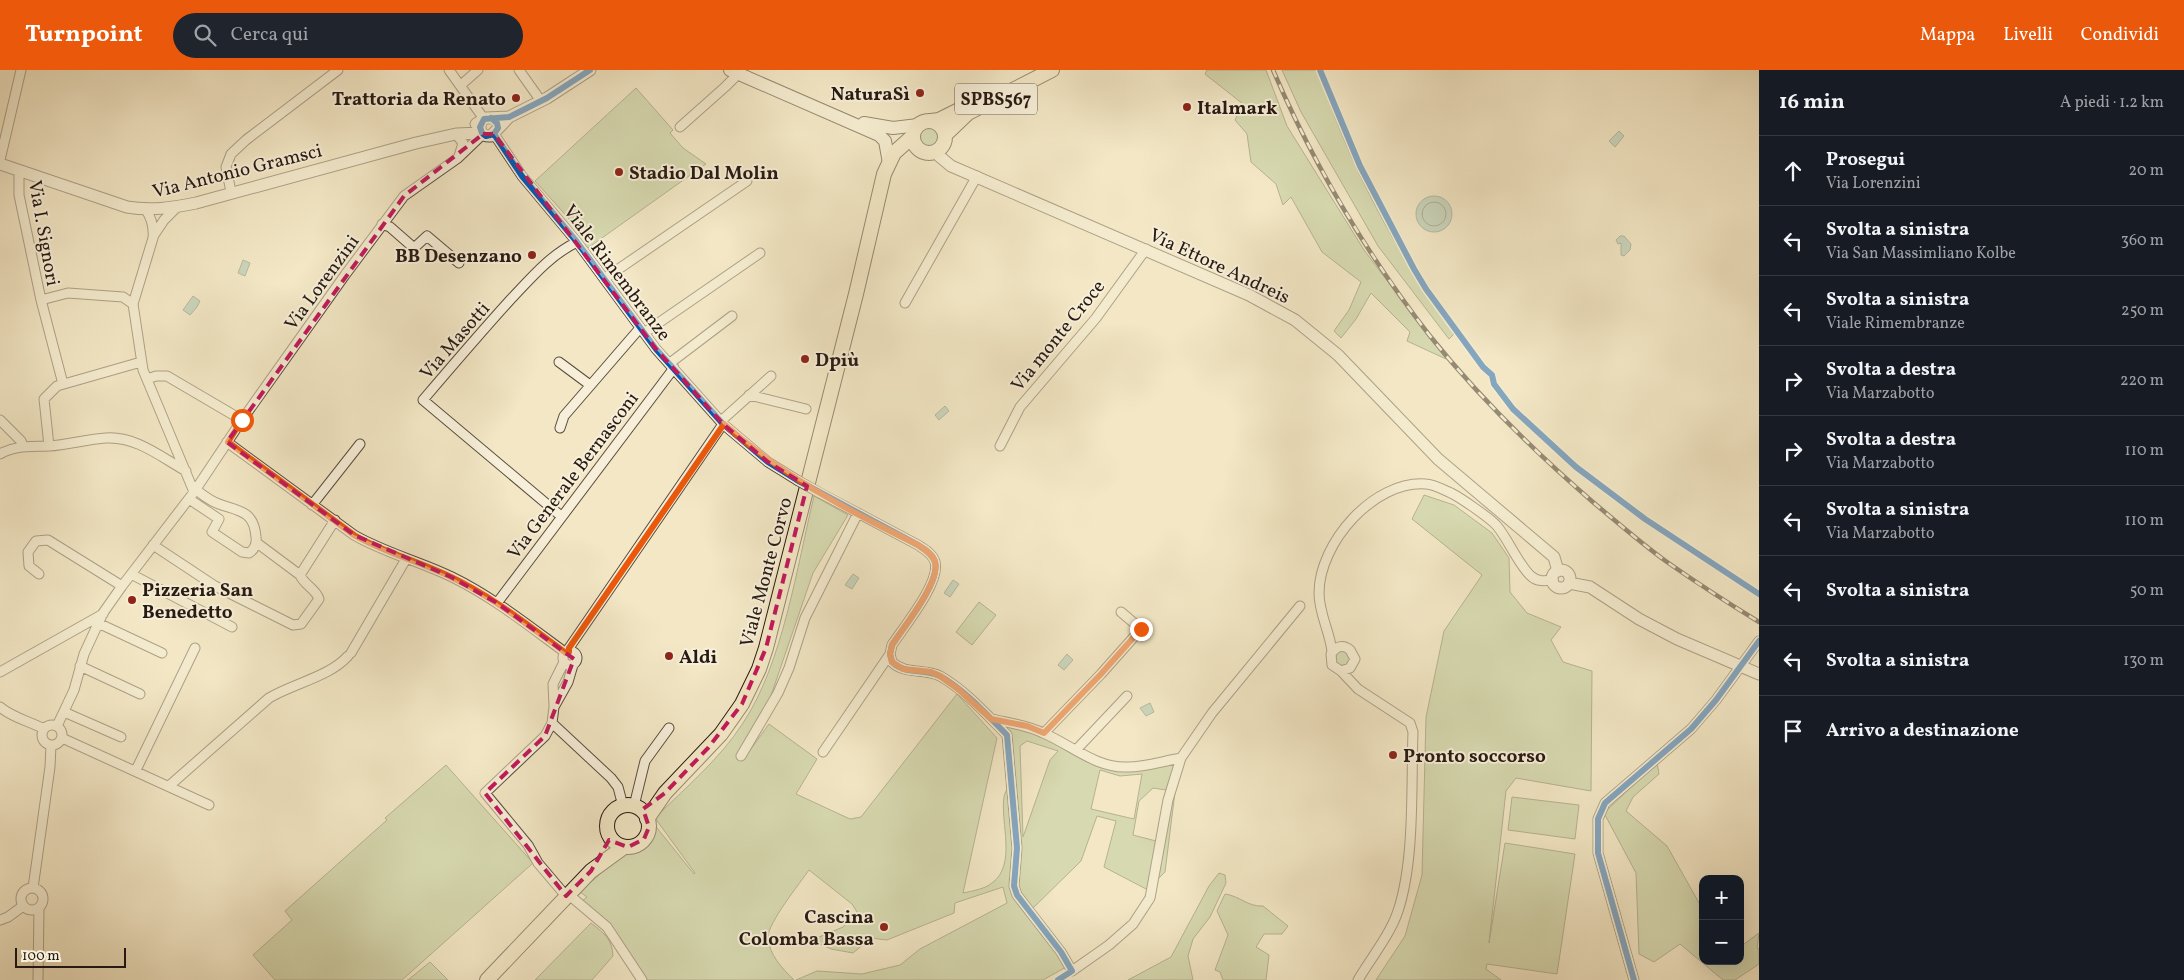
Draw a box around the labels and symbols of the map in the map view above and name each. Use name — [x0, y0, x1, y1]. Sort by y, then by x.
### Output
place label: NaturaSì — [831, 82, 910, 108]
road number: SPBS567 — [955, 83, 1037, 114]
place label: Trattoria da Renato — [332, 87, 506, 113]
marker: NaturaSì — [914, 87, 926, 99]
marker: Trattoria da Renato — [510, 92, 522, 104]
place label: Italmark — [1197, 96, 1278, 122]
marker: Italmark — [1181, 101, 1193, 113]
street label: Via Antonio Gramsci — [150, 138, 325, 206]
place label: Stadio Dal Molin — [629, 161, 779, 187]
marker: Stadio Dal Molin — [613, 166, 625, 178]
street label: Via I. Signori — [21, 178, 65, 289]
street label: Viale Rimembranze — [556, 200, 676, 347]
street label: Via Ettore Andreis — [1145, 223, 1294, 311]
street label: Via Lorenzini — [279, 230, 366, 336]
place label: BB Desenzano — [395, 244, 522, 270]
marker: BB Desenzano — [526, 249, 538, 261]
street label: Via monte Croce — [1005, 275, 1112, 398]
street label: Via Masotti — [414, 297, 497, 386]
place label: Dpiù — [815, 348, 860, 374]
marker: Dpiù — [799, 353, 811, 365]
street label: Via Generale Bernasconi — [502, 387, 645, 565]
route start — [231, 409, 254, 432]
street label: Viale Monte Corvo — [734, 495, 799, 650]
place label: Pizzeria San Benedetto — [142, 578, 253, 626]
marker: Pizzeria San Benedetto — [126, 594, 138, 606]
route end — [1130, 618, 1153, 641]
place label: Aldi — [679, 645, 718, 671]
marker: Aldi — [663, 650, 675, 662]
place label: Pronto soccorso — [1403, 744, 1546, 770]
marker: Pronto soccorso — [1387, 749, 1399, 761]
place label: Cascina Colomba Bassa — [739, 905, 874, 953]
marker: Cascina Colomba Bassa — [878, 921, 890, 933]
scale bar — [15, 945, 126, 968]

